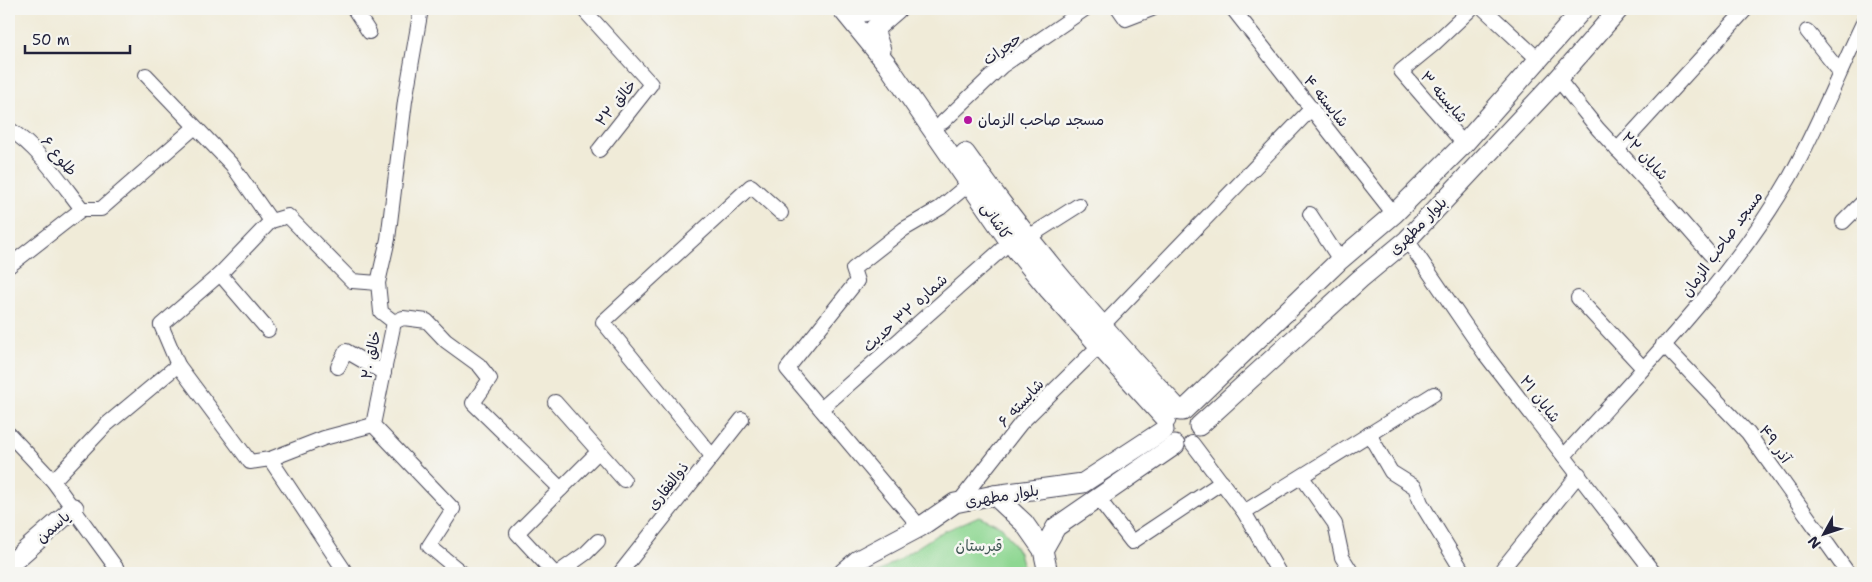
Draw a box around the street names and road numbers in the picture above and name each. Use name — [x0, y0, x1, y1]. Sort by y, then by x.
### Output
street label: حجرات — [979, 28, 1025, 70]
street label: شایسته ۳ — [1416, 67, 1472, 127]
street label: شایسته ۴ — [1299, 71, 1353, 131]
street label: خالق ۲۲ — [591, 76, 641, 130]
street label: شایان ۲۲ — [1617, 127, 1673, 185]
street label: طلوع ۶ — [36, 132, 82, 180]
street label: مسجد صاحب الزمان — [1677, 187, 1767, 301]
street label: بلوار مطهری — [1385, 193, 1451, 259]
street label: کاشانی — [976, 198, 1016, 244]
street label: شماره ۳۲ حدیث — [858, 270, 952, 356]
street label: خالق ۲۰ — [357, 329, 385, 381]
street label: شایان ۲۱ — [1515, 371, 1565, 427]
street label: شایسته ۶ — [994, 375, 1048, 431]
street label: آذر ۴۹ — [1754, 421, 1796, 468]
street label: ذوالفقاری — [643, 458, 693, 514]
street label: بلوار مطهری — [964, 480, 1040, 512]
street label: یاسمن — [32, 507, 74, 547]

